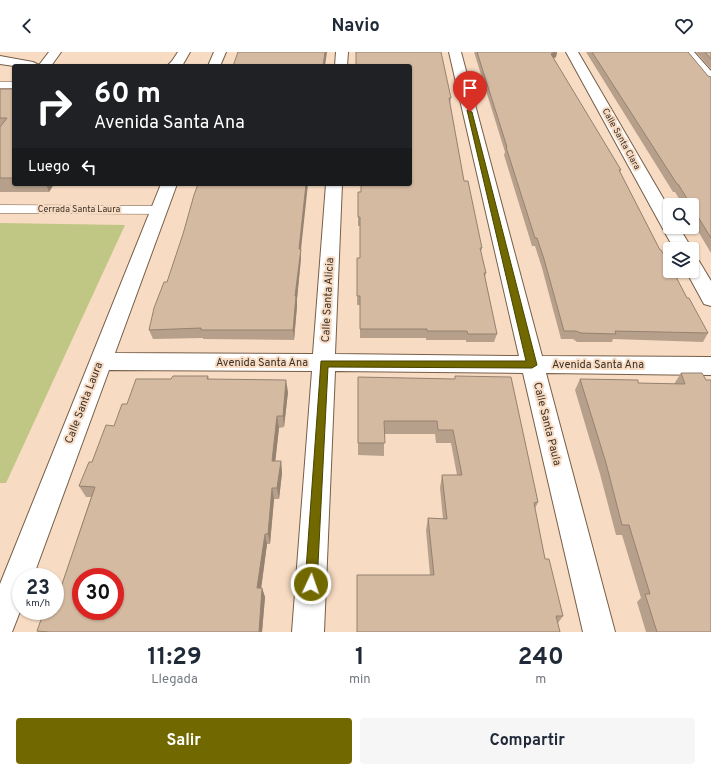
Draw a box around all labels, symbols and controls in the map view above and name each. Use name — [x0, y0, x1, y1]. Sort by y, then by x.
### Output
icon: back — [16, 15, 38, 37]
text: Navio — [331, 15, 380, 38]
icon: heart — [673, 15, 695, 37]
pin — [453, 71, 487, 112]
text: 60 m — [94, 77, 161, 113]
icon: arrive — [459, 77, 481, 99]
icon: right — [28, 80, 80, 132]
street label: Calle Santa Clara — [600, 106, 643, 172]
text: Avenida Santa Ana — [94, 112, 245, 135]
icon: left — [78, 156, 100, 178]
text: Luego — [28, 158, 70, 177]
map controls — [663, 198, 699, 278]
button: search — [663, 198, 699, 234]
street label: Cerrada Santa Laura — [38, 204, 121, 215]
button: layers — [663, 242, 699, 278]
street label: Calle Santa Alicia — [319, 257, 337, 343]
street label: Avenida Santa Ana — [216, 356, 308, 370]
street label: Avenida Santa Ana — [552, 358, 644, 372]
street label: Calle Santa Laura — [62, 360, 106, 446]
street label: Calle Santa Paula — [530, 381, 564, 467]
position arrow — [290, 563, 332, 605]
speed limit sign: 30 — [72, 568, 124, 620]
text: 23 — [26, 576, 50, 602]
text: km/h — [26, 597, 50, 610]
text: 11:29 — [147, 643, 202, 673]
text: 1 — [355, 643, 365, 673]
text: 240 — [518, 643, 564, 673]
text: Llegada — [151, 672, 198, 688]
text: min — [349, 672, 371, 688]
text: m — [535, 672, 546, 688]
button: Salir — [16, 718, 352, 764]
button: Compartir — [360, 718, 695, 764]

